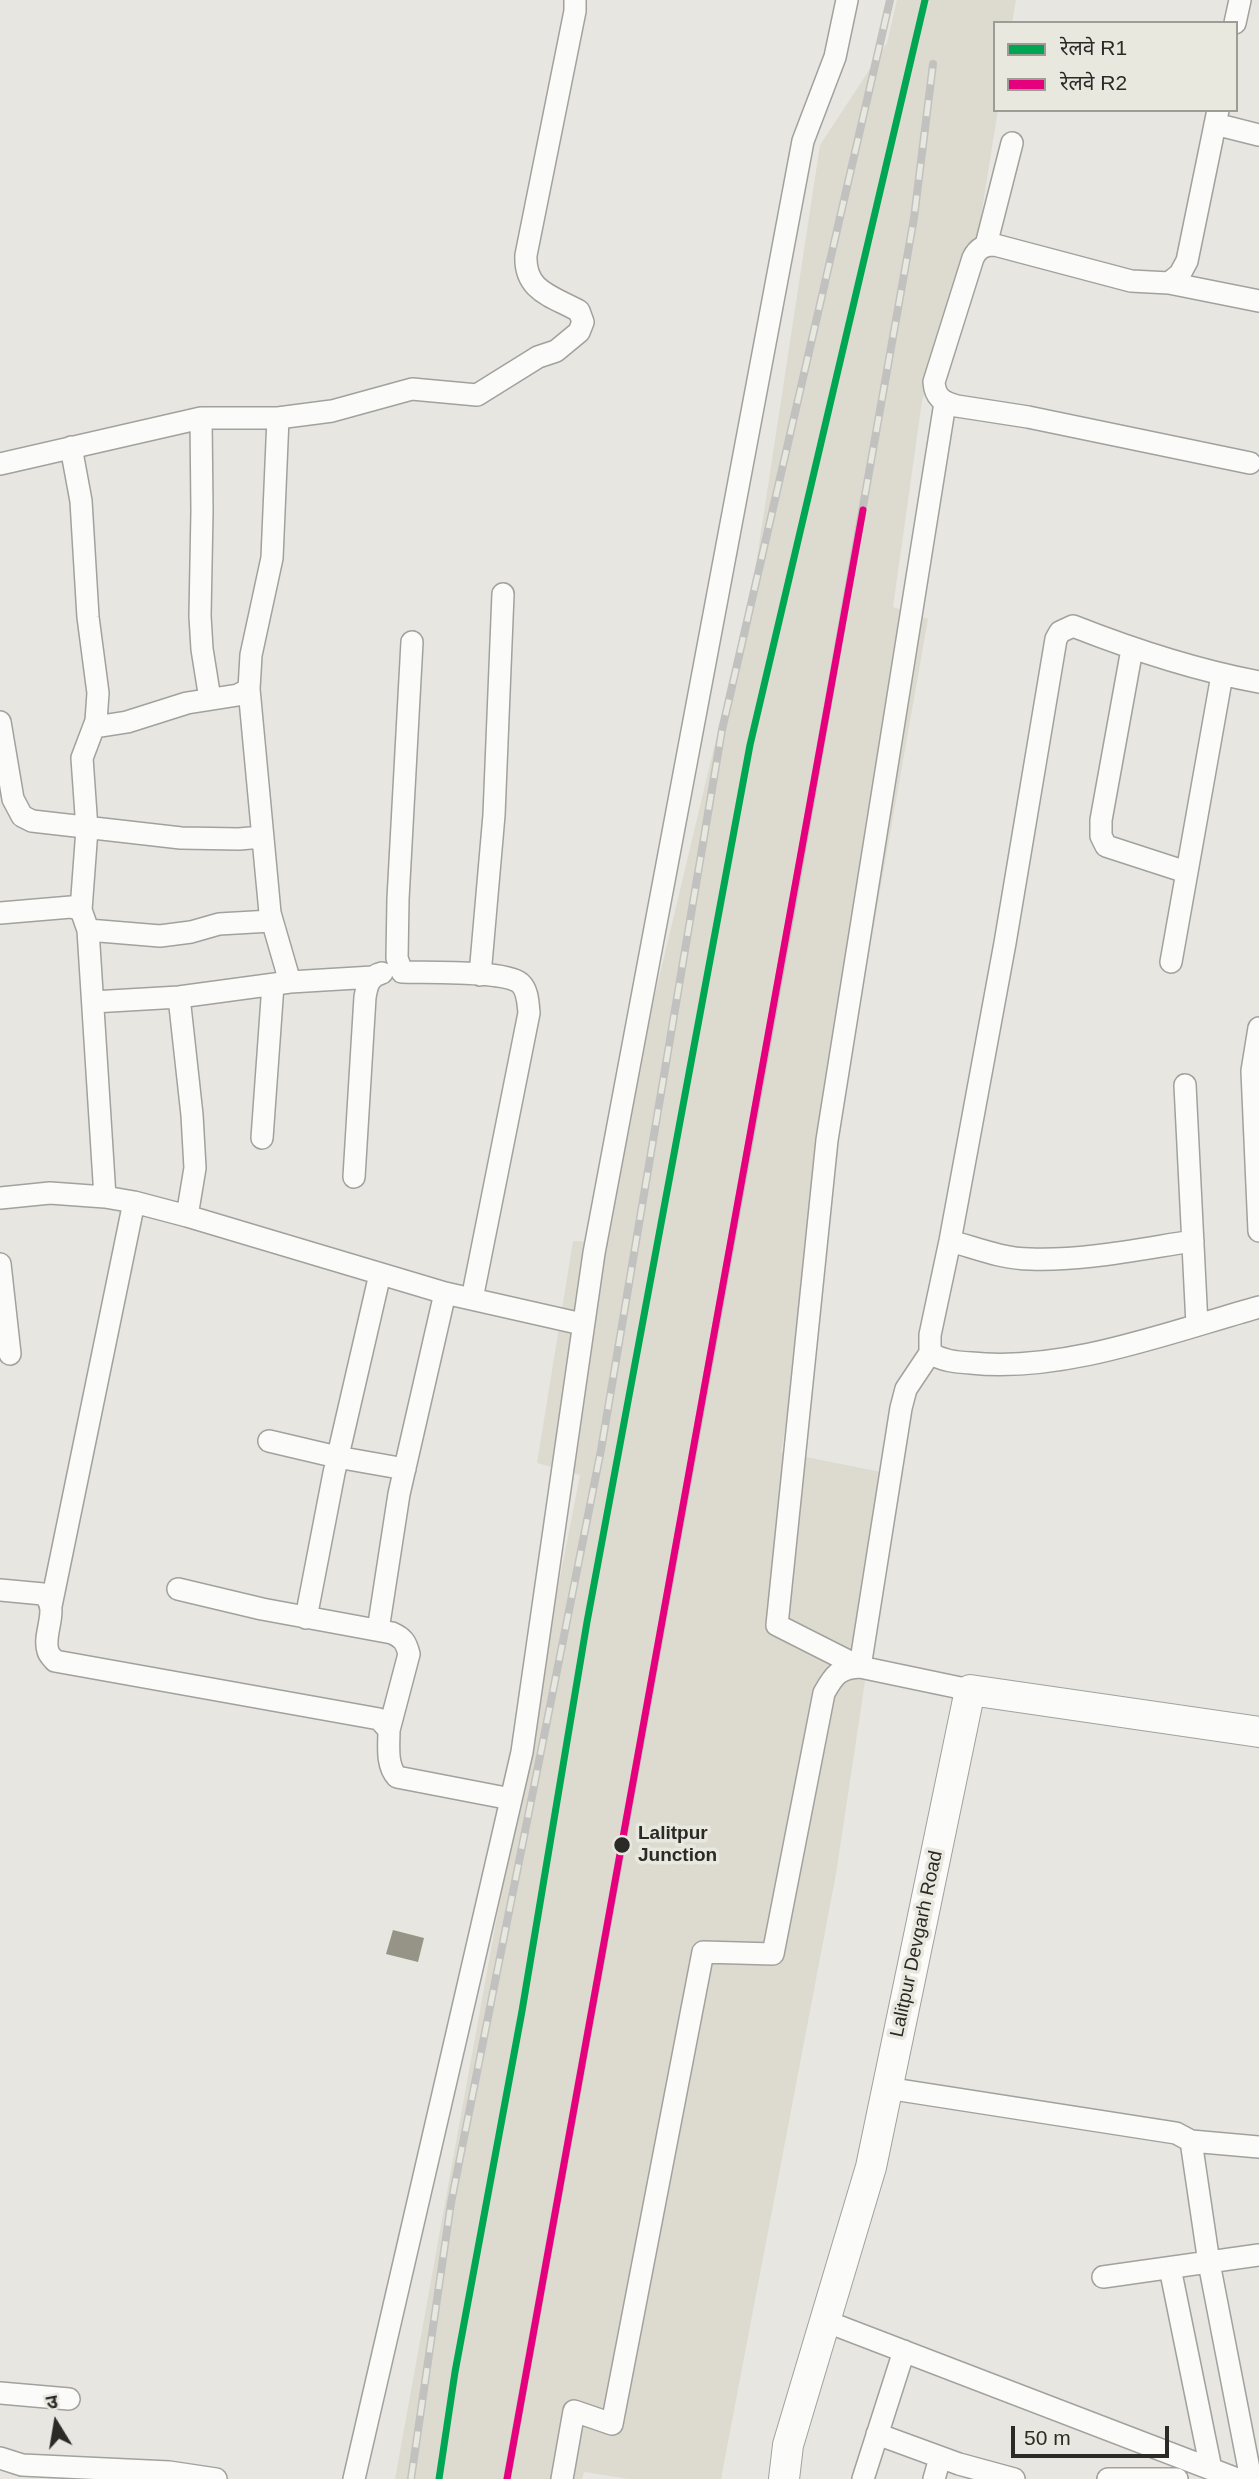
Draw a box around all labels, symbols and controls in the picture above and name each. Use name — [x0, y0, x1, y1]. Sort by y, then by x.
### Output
legend — [993, 21, 1238, 112]
text: रेलवे R1 — [1060, 36, 1127, 59]
text: रेलवे R2 — [1060, 71, 1127, 94]
place label: Lalitpur Junction — [638, 1823, 717, 1867]
marker: Lalitpur Junction — [612, 1835, 632, 1855]
street label: Lalitpur Devgarh Road — [886, 1849, 948, 2039]
north arrow — [21, 2388, 91, 2458]
text: उ — [44, 2391, 59, 2413]
scale bar — [1014, 2412, 1172, 2456]
text: 50 m — [1024, 2426, 1071, 2449]

